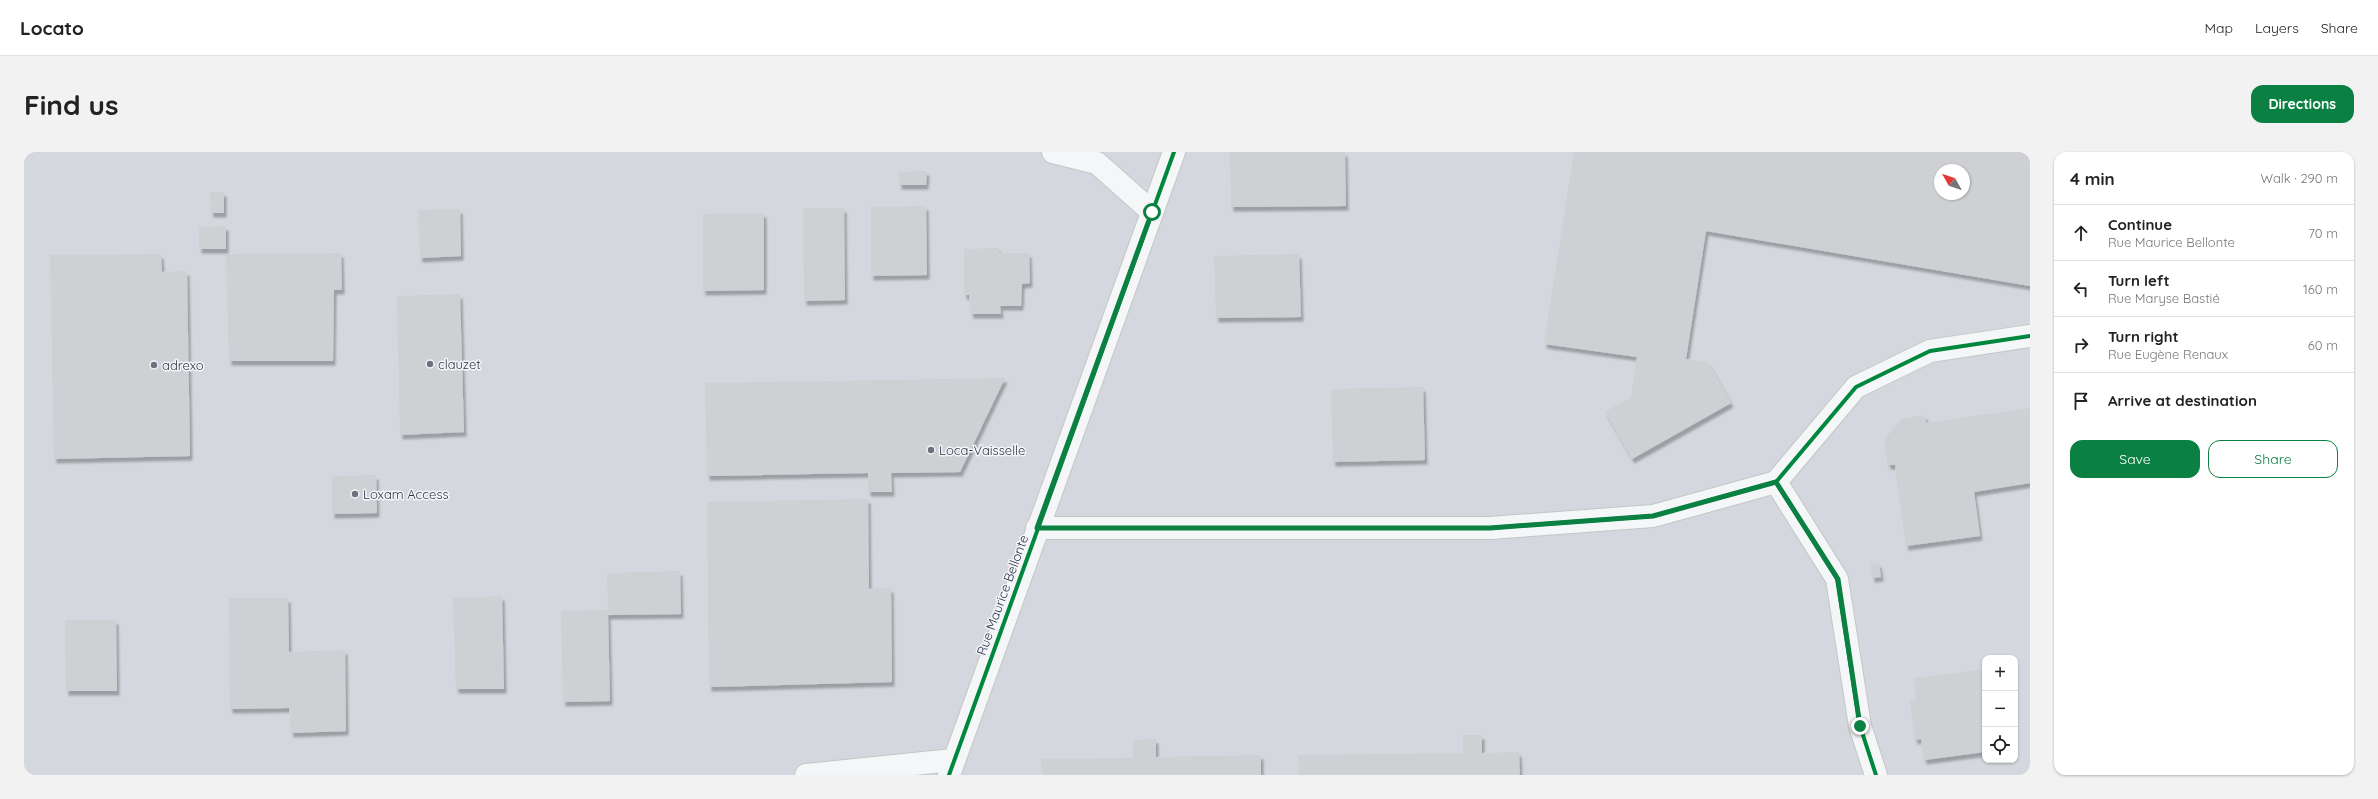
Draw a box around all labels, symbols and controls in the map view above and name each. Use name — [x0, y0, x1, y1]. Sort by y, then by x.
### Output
text: Locato — [20, 16, 84, 40]
text: Map — [2204, 19, 2233, 37]
text: Layers — [2255, 19, 2299, 37]
text: Share — [2321, 19, 2358, 37]
button: Directions — [2251, 85, 2354, 123]
text: Find us — [24, 87, 118, 122]
north arrow — [1934, 164, 1970, 200]
text: 4 min — [2070, 168, 2115, 189]
text: Walk · 290 m — [2261, 170, 2338, 186]
route start — [1143, 203, 1161, 221]
text: Continue — [2108, 215, 2172, 234]
icon: ahead — [2070, 222, 2092, 244]
text: 70 m — [2308, 225, 2338, 241]
text: Rue Maurice Bellonte — [2108, 234, 2235, 250]
text: Turn left — [2108, 271, 2170, 290]
icon: left — [2070, 278, 2092, 300]
text: 160 m — [2303, 281, 2338, 297]
text: Rue Maryse Bastié — [2108, 290, 2220, 306]
text: Turn right — [2108, 327, 2179, 346]
icon: right — [2070, 334, 2092, 356]
text: 60 m — [2308, 337, 2338, 353]
text: Rue Eugène Renaux — [2108, 346, 2228, 362]
place label: clauzet — [438, 356, 481, 372]
place label: adrexo — [162, 357, 204, 373]
marker: clauzet — [425, 359, 435, 369]
marker: adrexo — [149, 360, 159, 370]
icon: arrive — [2070, 390, 2092, 412]
text: Arrive at destination — [2108, 391, 2257, 410]
button: Save — [2070, 440, 2200, 478]
button: Share — [2208, 440, 2338, 478]
place label: Loca-Vaisselle — [939, 442, 1025, 458]
marker: Loca-Vaisselle — [926, 445, 936, 455]
place label: Loxam Access — [363, 486, 449, 502]
marker: Loxam Access — [350, 489, 360, 499]
street label: Rue Maurice Bellonte — [973, 533, 1031, 657]
map controls — [1982, 655, 2018, 763]
button: + — [1982, 655, 2018, 691]
button: − — [1982, 691, 2018, 727]
route end — [1851, 717, 1869, 735]
button: locate — [1982, 727, 2018, 763]

